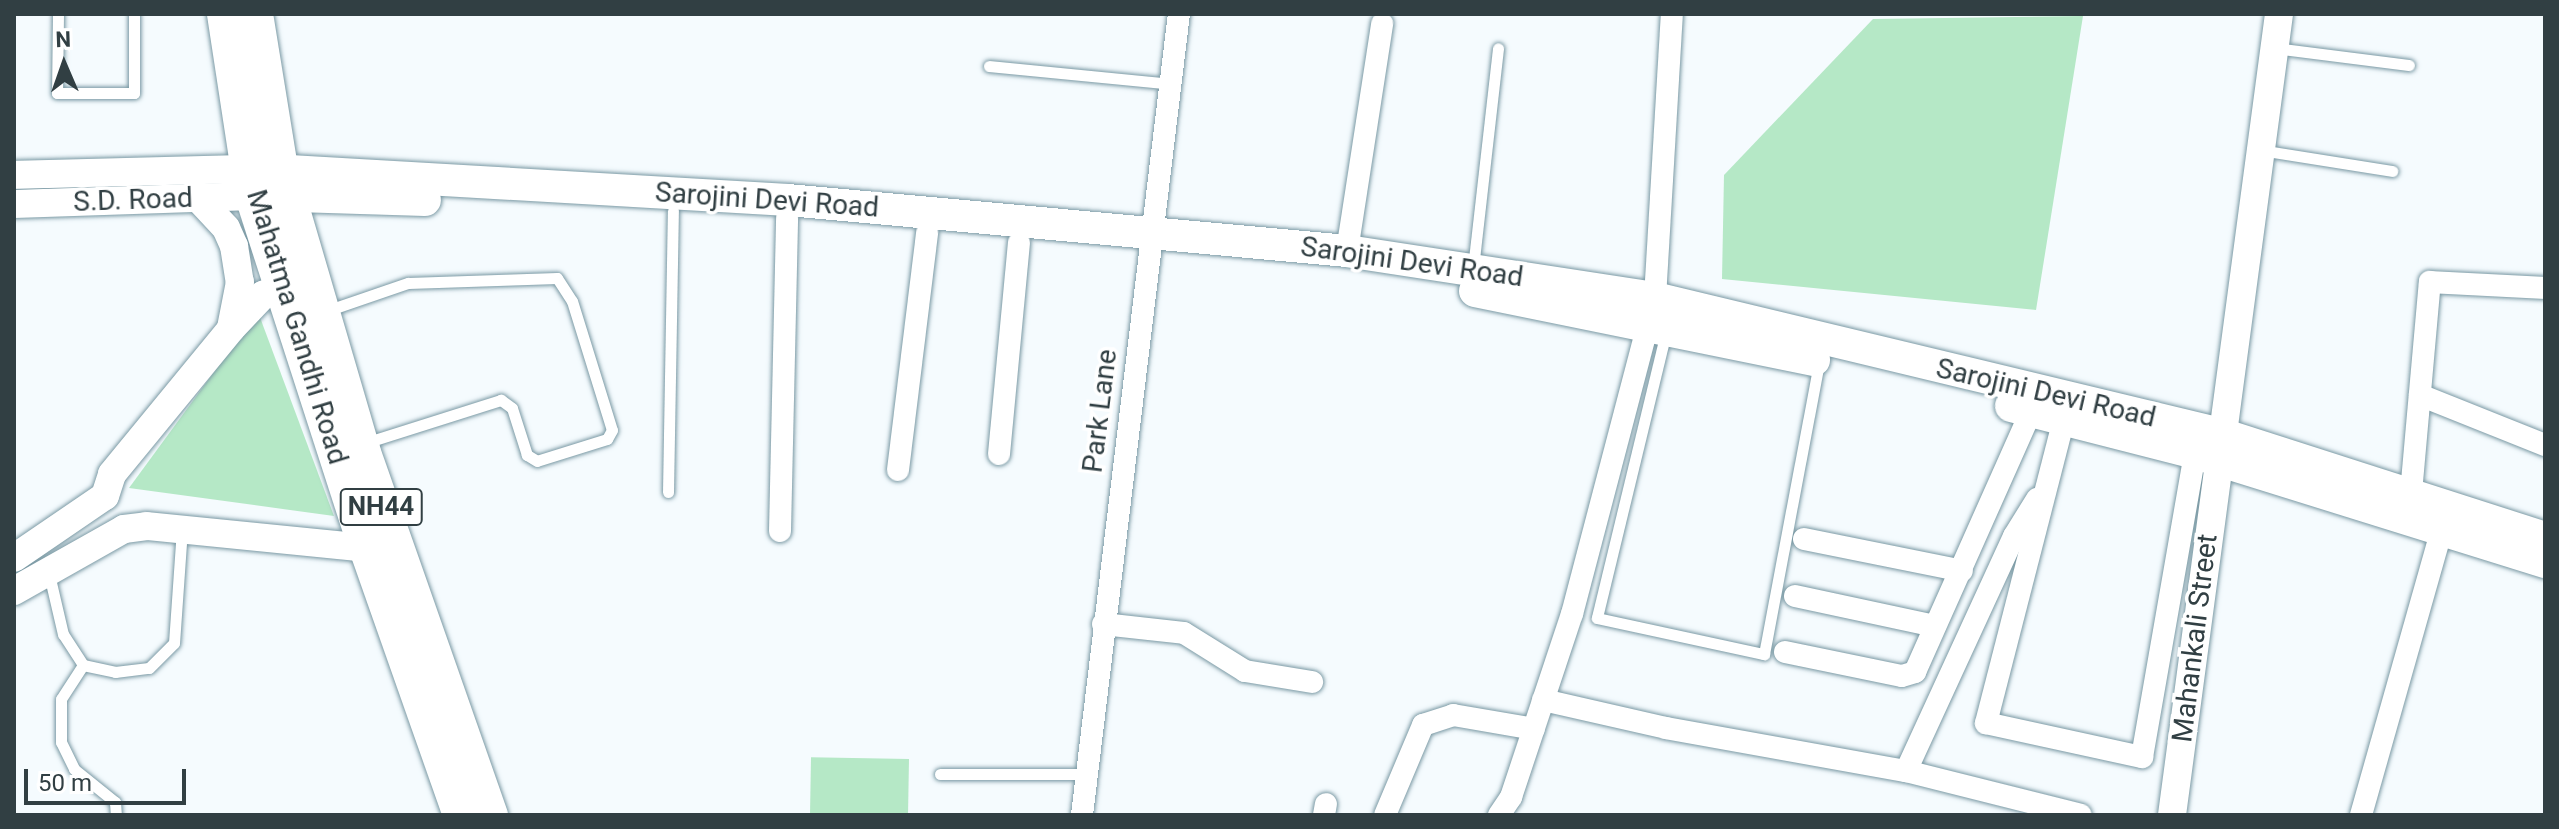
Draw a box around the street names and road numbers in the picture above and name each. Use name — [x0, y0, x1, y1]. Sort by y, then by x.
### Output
street label: Sarojini Devi Road — [654, 175, 880, 225]
street label: S.D. Road — [73, 181, 193, 219]
street label: Mahatma Gandhi Road — [239, 186, 355, 468]
street label: Sarojini Devi Road — [1299, 230, 1525, 294]
street label: Park Lane — [1076, 347, 1124, 475]
street label: Sarojini Devi Road — [1933, 351, 2159, 435]
road number: NH44 — [339, 485, 423, 529]
street label: Mahankali Street — [2166, 532, 2224, 744]

